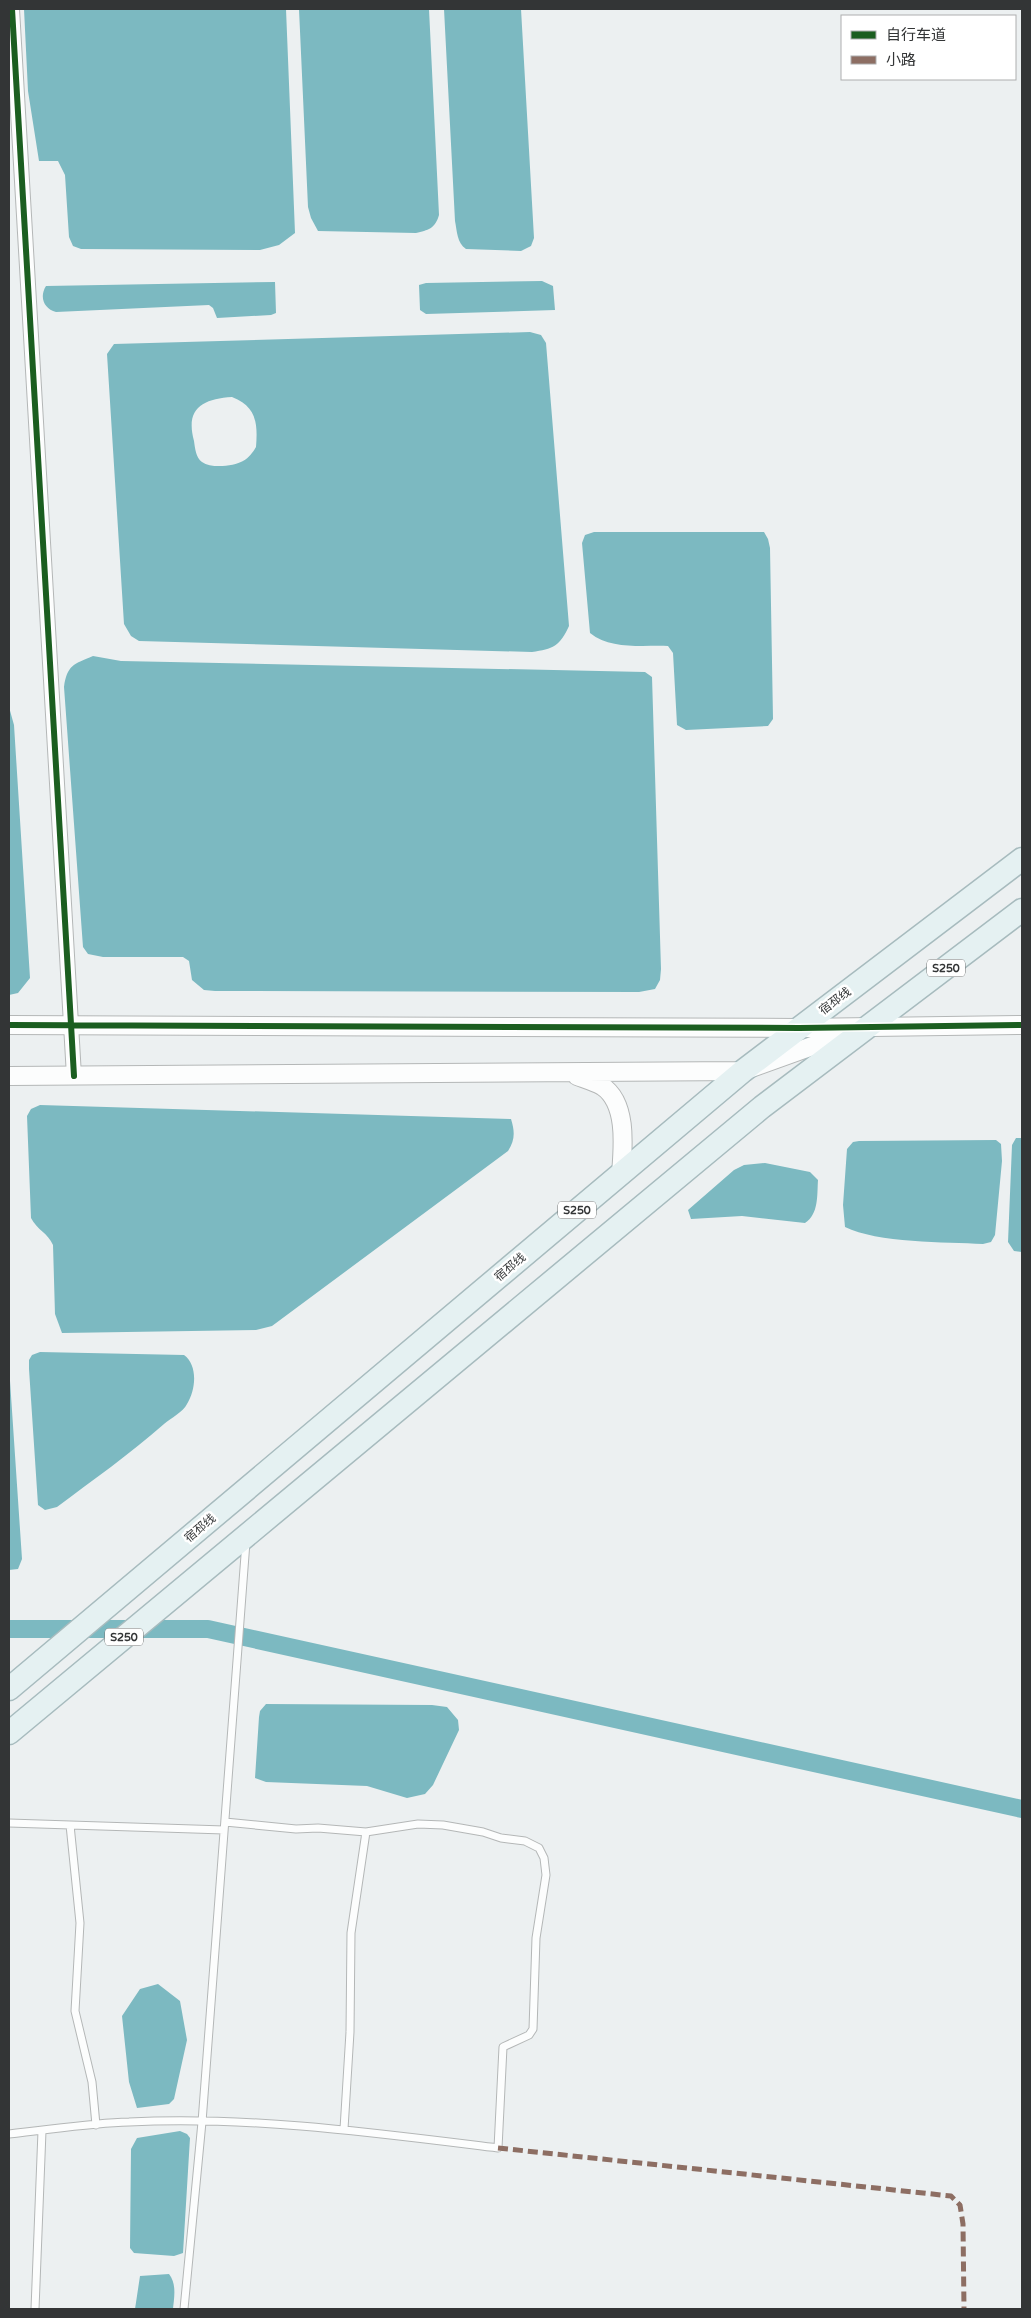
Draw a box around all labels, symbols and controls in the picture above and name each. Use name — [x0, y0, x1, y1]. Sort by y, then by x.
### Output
legend — [841, 15, 1016, 80]
text: 自行车道 — [886, 26, 946, 44]
text: 小路 — [886, 51, 916, 69]
road number: S250 — [927, 960, 965, 976]
street label: 宿邳线 — [816, 985, 854, 1017]
road number: S250 — [558, 1202, 596, 1218]
street label: 宿邳线 — [492, 1250, 528, 1284]
street label: 宿邳线 — [182, 1511, 218, 1545]
road number: S250 — [105, 1628, 143, 1645]

